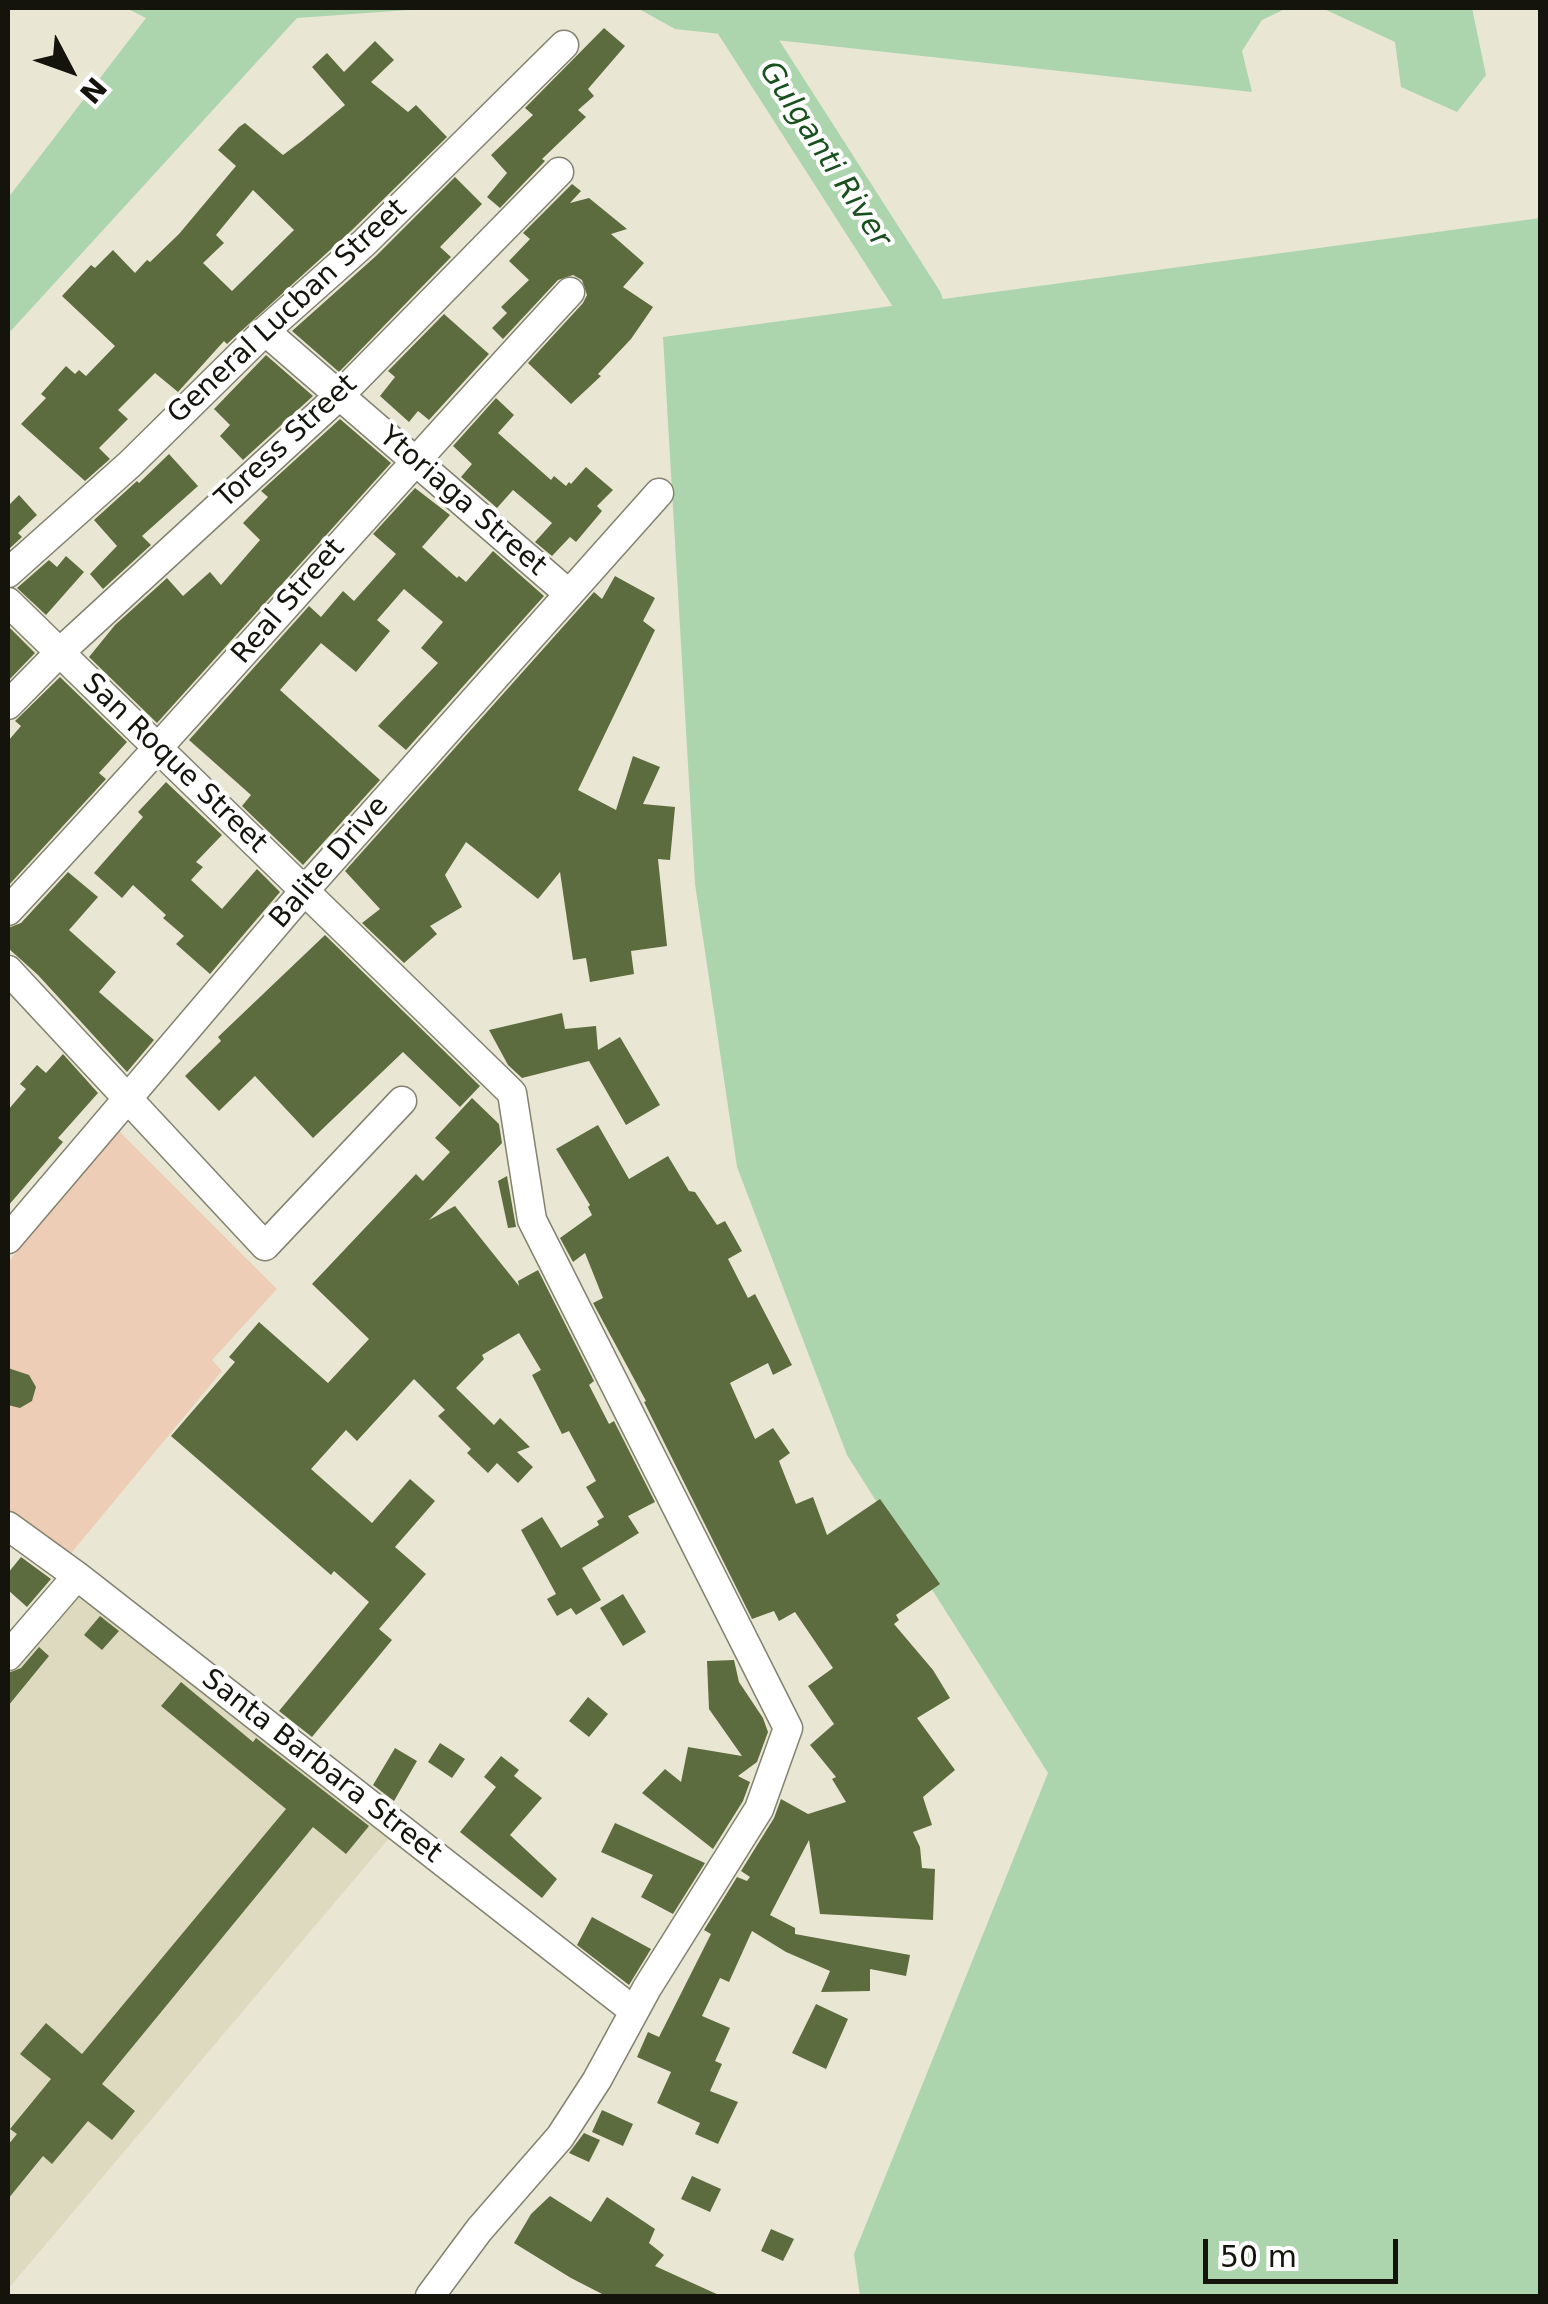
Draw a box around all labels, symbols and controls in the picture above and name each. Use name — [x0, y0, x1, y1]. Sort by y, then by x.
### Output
north arrow — [20, 20, 120, 120]
water label: Gulganti River — [751, 55, 897, 255]
text: N — [73, 70, 113, 110]
street label: General Lucban Street — [162, 193, 414, 431]
street label: Toress Street — [209, 368, 365, 516]
street label: Ytoriaga Street — [372, 420, 552, 584]
street label: Real Street — [226, 533, 352, 671]
street label: San Roque Street — [75, 667, 273, 861]
street label: Balite Drive — [264, 790, 396, 936]
street label: Santa Barbara Street — [194, 1663, 448, 1871]
scale bar — [1208, 2219, 1403, 2281]
text: 50 m — [1220, 2239, 1297, 2274]

